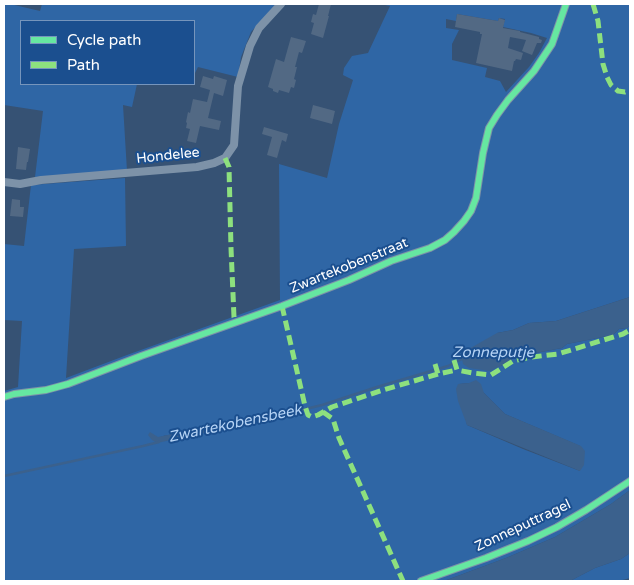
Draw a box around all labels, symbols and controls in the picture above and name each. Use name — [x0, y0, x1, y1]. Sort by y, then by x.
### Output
legend — [20, 20, 195, 85]
text: Cycle path — [67, 31, 141, 49]
text: Path — [67, 56, 100, 74]
street label: Hondelee — [136, 144, 200, 168]
street label: Zwartekobenstraat — [287, 235, 411, 297]
water label: Zonneputje — [452, 344, 534, 362]
water label: Zwartekobensbeek — [167, 401, 303, 447]
street label: Zonneputtragel — [472, 496, 574, 556]

